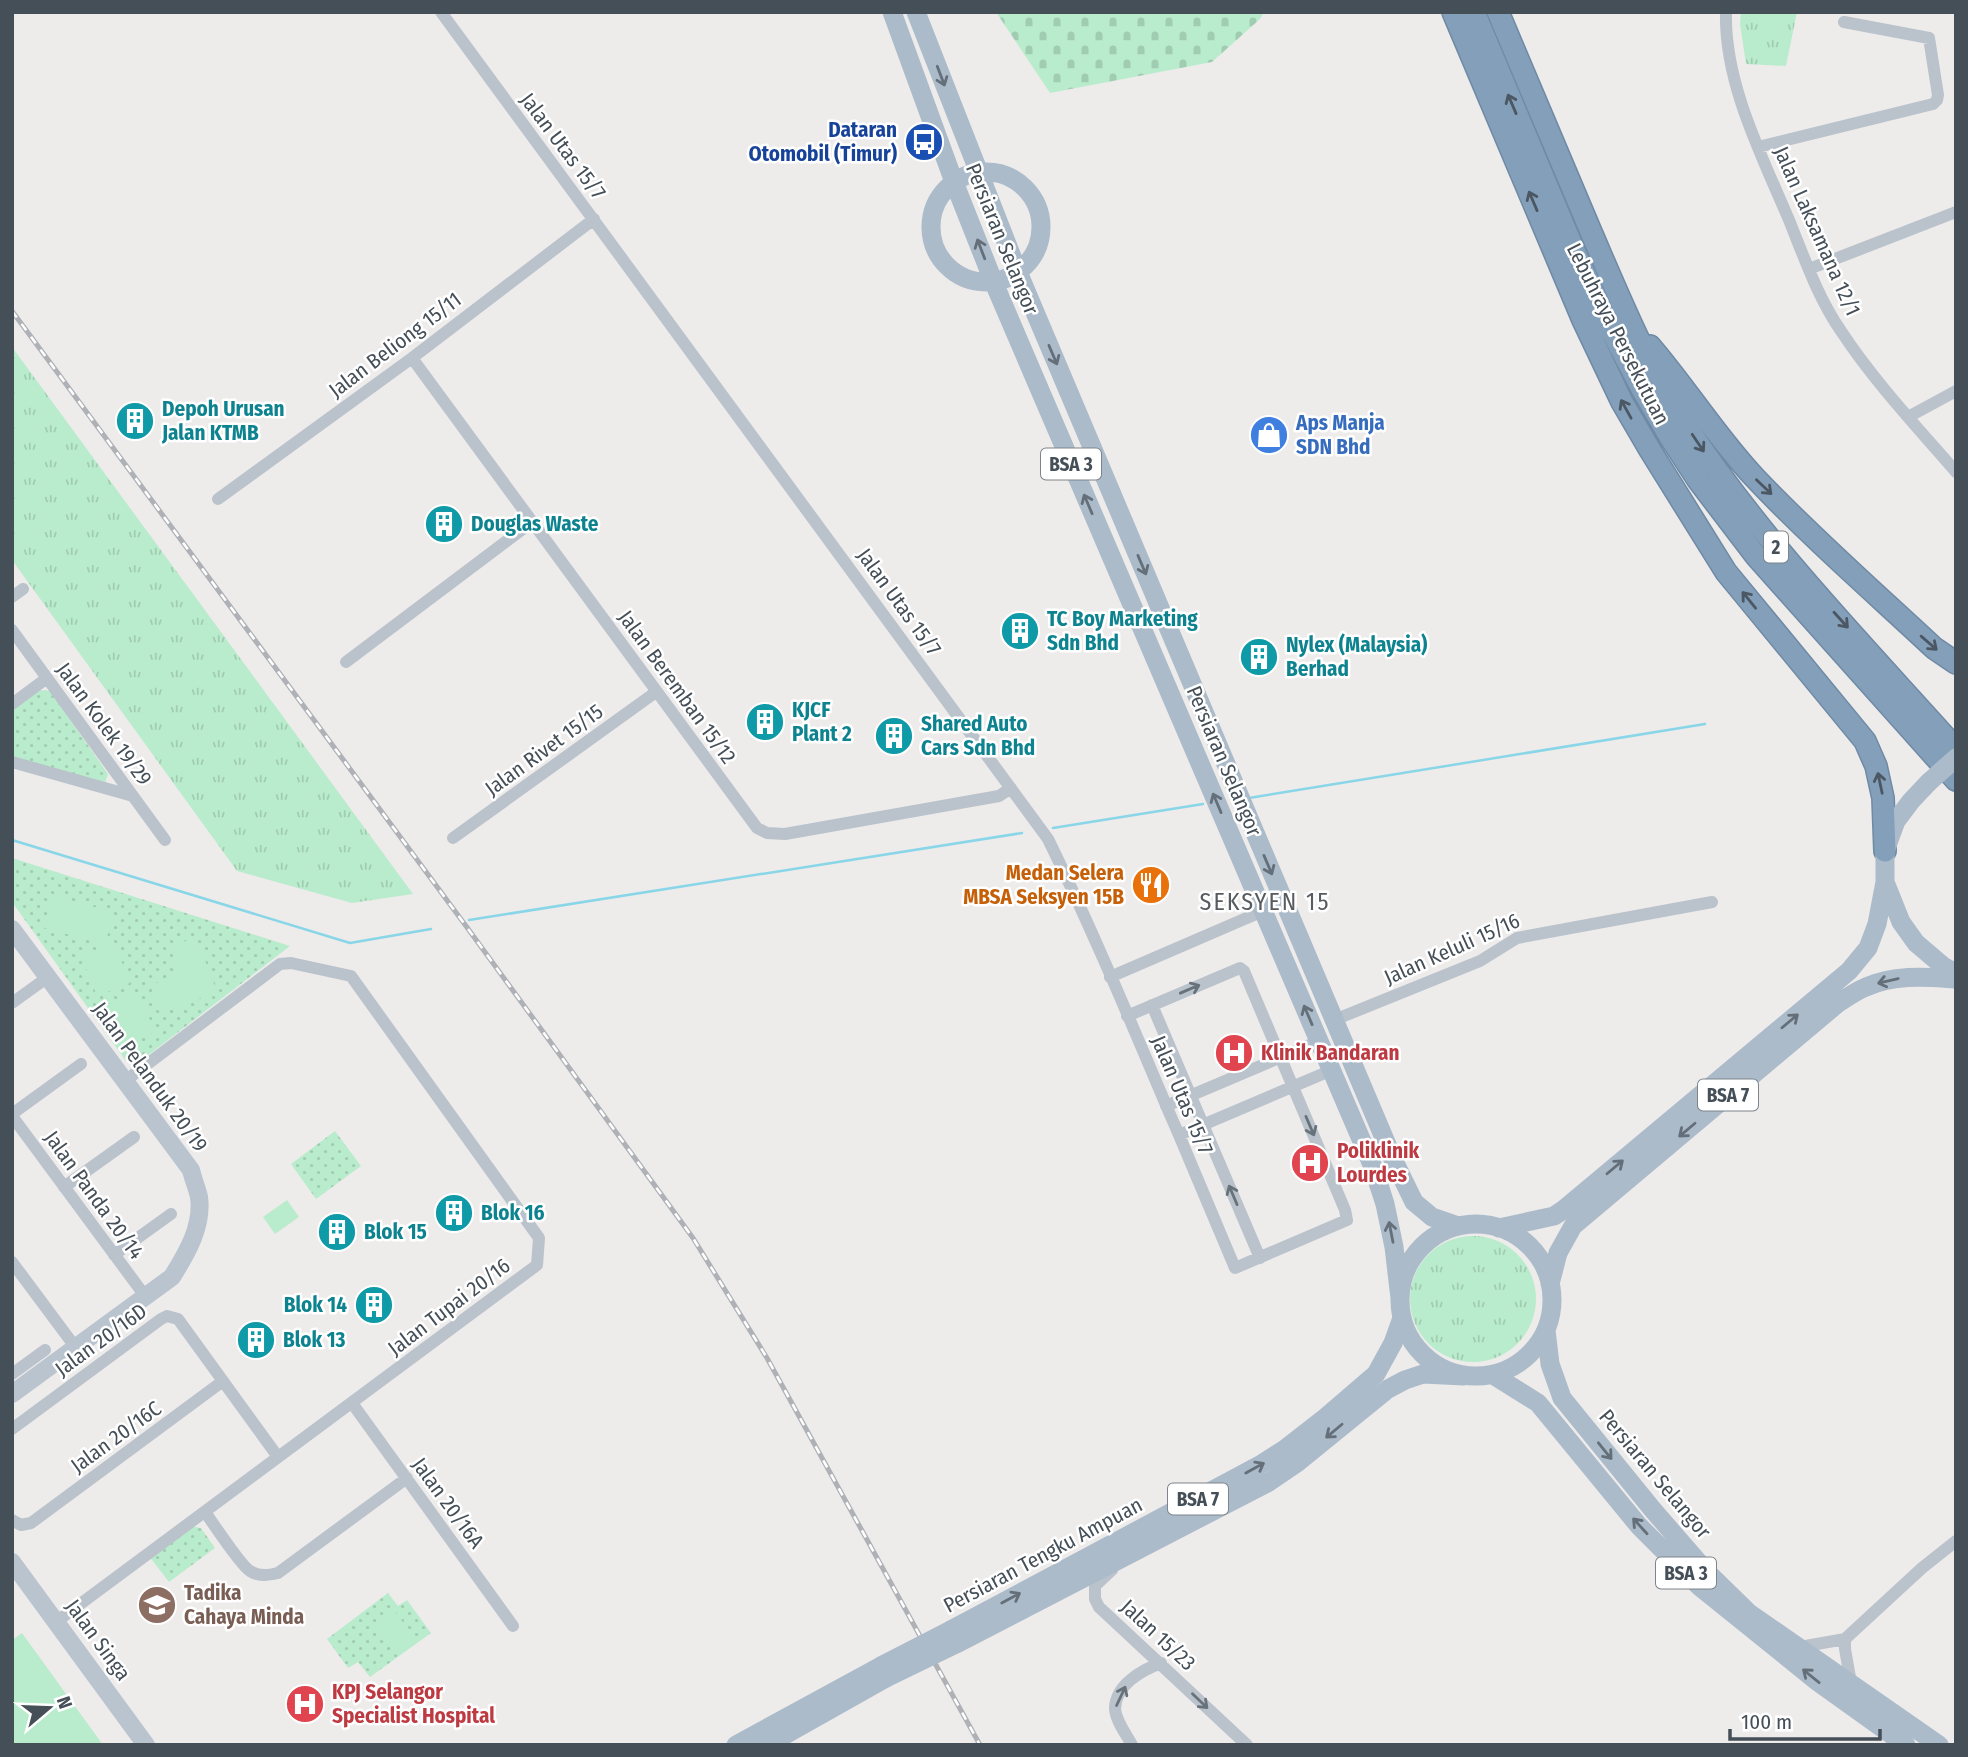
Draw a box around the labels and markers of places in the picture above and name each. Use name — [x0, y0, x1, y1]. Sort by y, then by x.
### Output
place label: Dataran Otomobil (Timur) — [748, 117, 897, 167]
bus stop icon: Dataran Otomobil (Timur) — [903, 121, 945, 163]
place label: Depoh Urusan Jalan KTMB — [161, 396, 285, 446]
building icon: Depoh Urusan Jalan KTMB — [114, 400, 156, 442]
place label: Aps Manja SDN Bhd — [1295, 410, 1385, 460]
shop icon: Aps Manja SDN Bhd — [1248, 414, 1290, 456]
building icon: Douglas Waste — [423, 503, 465, 545]
place label: Douglas Waste — [471, 511, 599, 537]
place label: TC Boy Marketing Sdn Bhd — [1047, 606, 1198, 656]
building icon: TC Boy Marketing Sdn Bhd — [999, 610, 1041, 652]
place label: Nylex (Malaysia) Berhad — [1286, 632, 1427, 682]
building icon: Nylex (Malaysia) Berhad — [1238, 636, 1280, 678]
place label: KJCF Plant 2 — [792, 697, 852, 747]
building icon: KJCF Plant 2 — [744, 701, 786, 743]
place label: Shared Auto Cars Sdn Bhd — [921, 711, 1035, 761]
building icon: Shared Auto Cars Sdn Bhd — [873, 715, 915, 757]
place label: Medan Selera MBSA Seksyen 15B — [963, 860, 1124, 910]
restaurant icon: Medan Selera MBSA Seksyen 15B — [1130, 864, 1172, 906]
hospital icon: Klinik Bandaran — [1213, 1032, 1255, 1074]
place label: Klinik Bandaran — [1261, 1040, 1399, 1066]
place label: Poliklinik Lourdes — [1337, 1138, 1419, 1188]
hospital icon: Poliklinik Lourdes — [1289, 1142, 1331, 1184]
building icon: Blok 16 — [433, 1192, 475, 1234]
place label: Blok 16 — [481, 1200, 545, 1226]
building icon: Blok 15 — [316, 1211, 358, 1253]
place label: Blok 15 — [364, 1219, 427, 1245]
building icon: Blok 14 — [353, 1284, 395, 1326]
place label: Blok 14 — [284, 1292, 347, 1318]
building icon: Blok 13 — [235, 1319, 277, 1361]
place label: Blok 13 — [283, 1327, 346, 1353]
place label: Tadika Cahaya Minda — [184, 1580, 304, 1630]
school or university icon: Tadika Cahaya Minda — [136, 1584, 178, 1626]
place label: KPJ Selangor Specialist Hospital — [332, 1679, 495, 1729]
hospital icon: KPJ Selangor Specialist Hospital — [284, 1683, 326, 1725]

